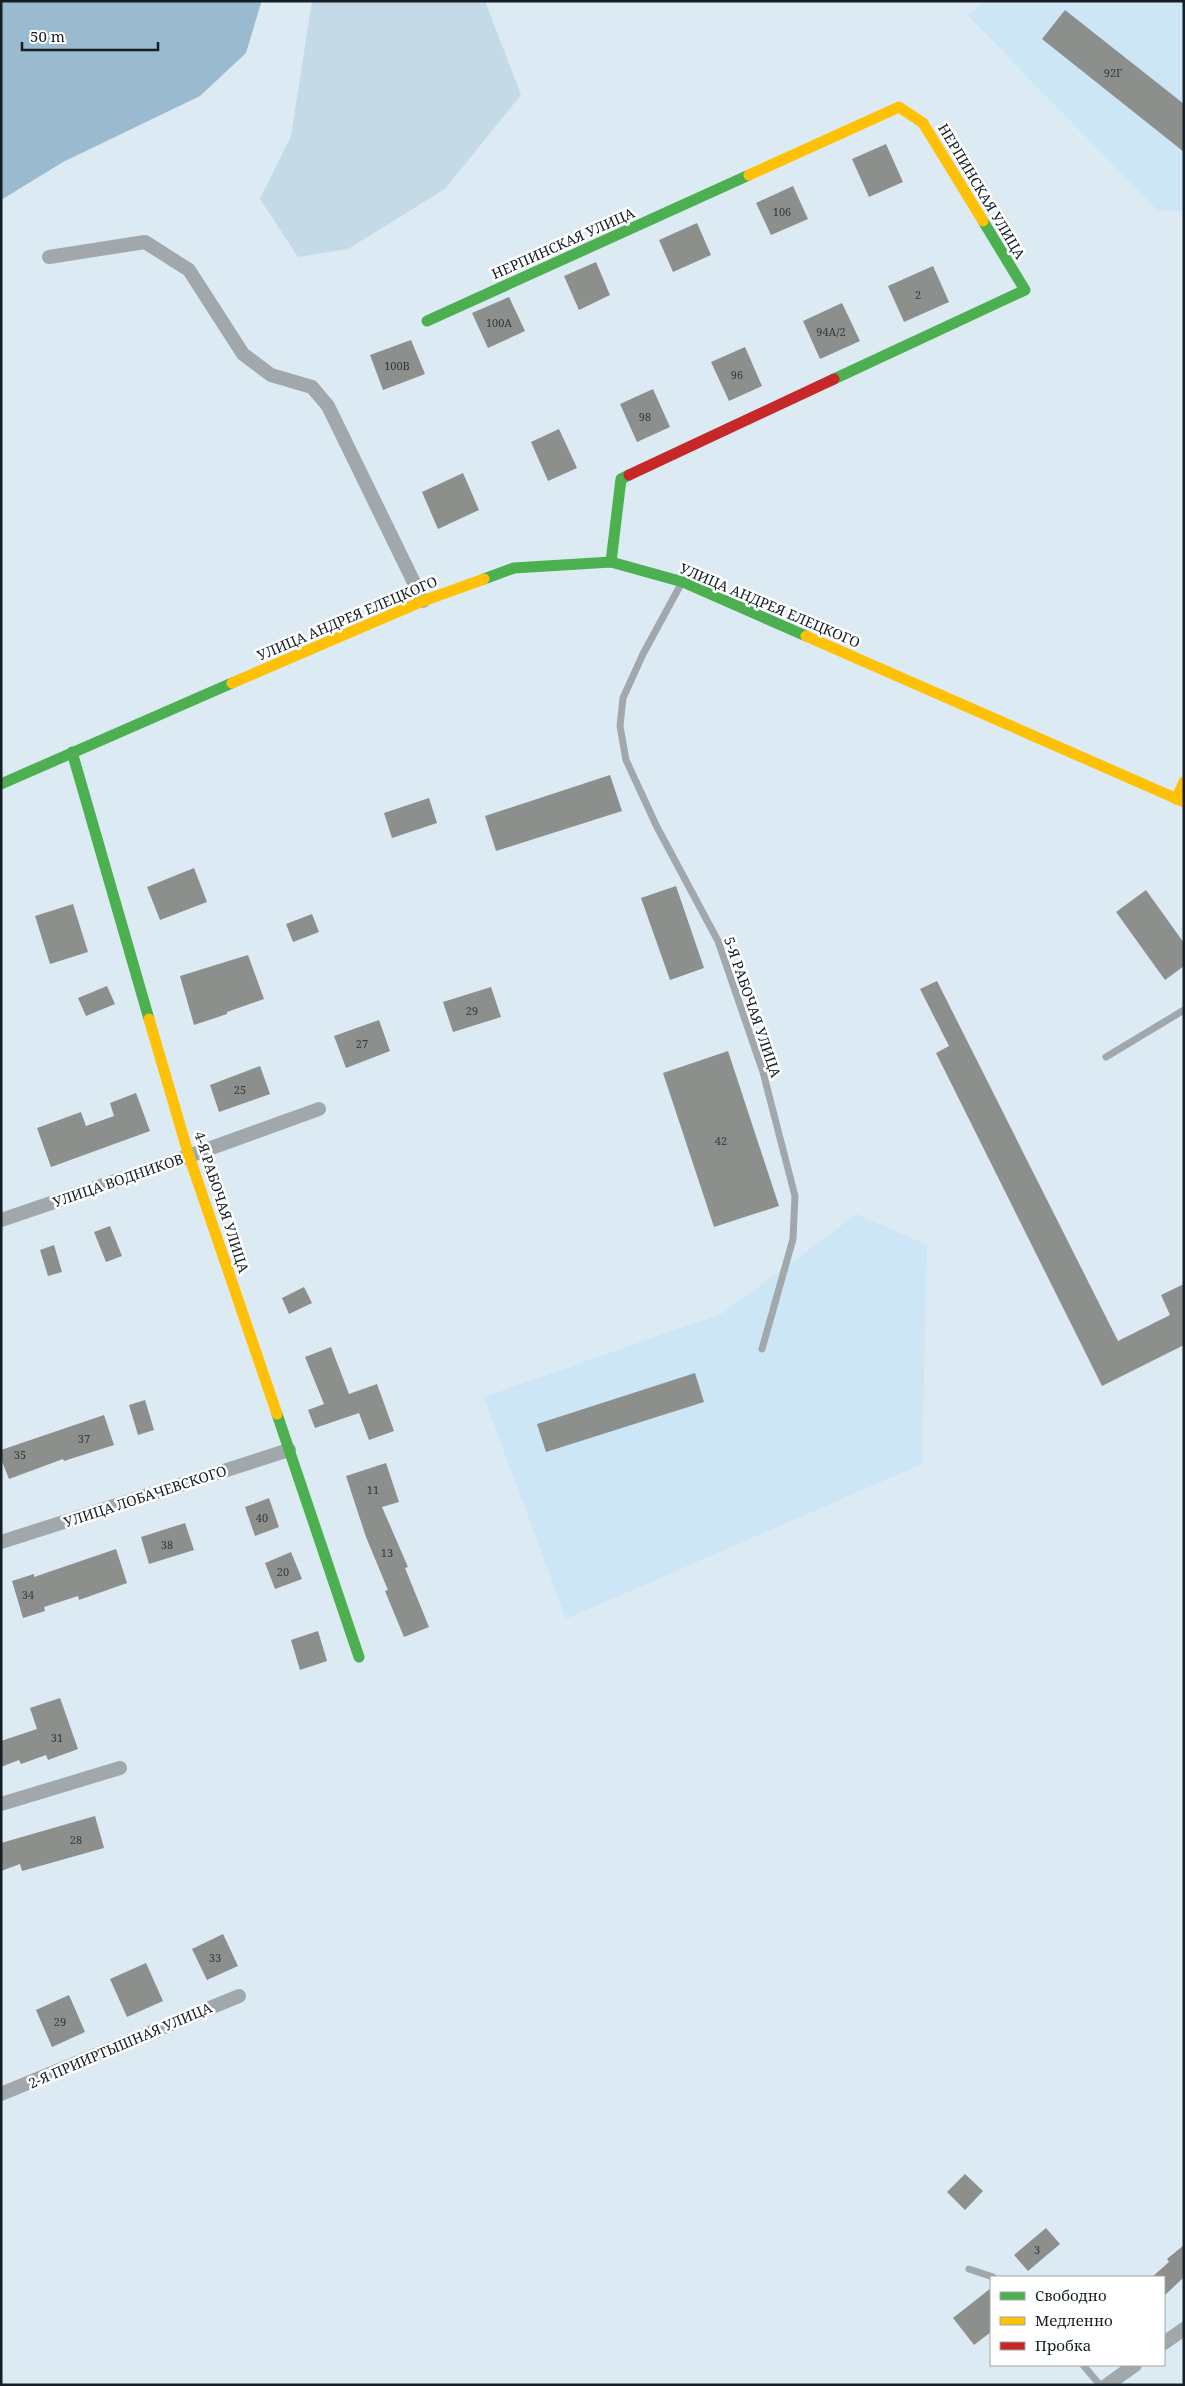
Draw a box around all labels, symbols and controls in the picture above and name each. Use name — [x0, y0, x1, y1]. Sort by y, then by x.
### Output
scale bar — [22, 20, 159, 52]
text: 50 m — [30, 26, 65, 46]
house number: 92Г — [1104, 65, 1122, 80]
street label: НЕРПИНСКАЯ УЛИЦА — [934, 120, 1030, 262]
street label: НЕРПИНСКАЯ УЛИЦА — [488, 203, 638, 283]
house number: 106 — [773, 204, 791, 219]
house number: 2 — [915, 287, 921, 302]
house number: 100А — [486, 315, 512, 330]
house number: 94А/2 — [816, 324, 846, 339]
house number: 100В — [384, 358, 410, 373]
house number: 96 — [731, 367, 743, 382]
house number: 98 — [639, 409, 651, 424]
street label: УЛИЦА АНДРЕЯ ЕЛЕЦКОГО — [677, 558, 863, 652]
street label: УЛИЦА АНДРЕЯ ЕЛЕЦКОГО — [254, 571, 440, 665]
street label: 5-Я РАБОЧАЯ УЛИЦА — [720, 934, 786, 1080]
house number: 29 — [466, 1003, 478, 1018]
house number: 27 — [356, 1036, 368, 1051]
house number: 25 — [234, 1082, 246, 1097]
street label: 4-Я РАБОЧАЯ УЛИЦА — [190, 1129, 254, 1275]
house number: 42 — [715, 1133, 727, 1148]
street label: УЛИЦА ВОДНИКОВ — [50, 1149, 186, 1211]
house number: 37 — [78, 1431, 90, 1446]
house number: 35 — [14, 1447, 26, 1462]
street label: УЛИЦА ЛОБАЧЕВСКОГО — [61, 1461, 229, 1531]
house number: 11 — [367, 1482, 379, 1497]
house number: 40 — [256, 1510, 268, 1525]
house number: 38 — [161, 1537, 173, 1552]
house number: 13 — [381, 1545, 393, 1560]
house number: 20 — [277, 1564, 289, 1579]
house number: 34 — [22, 1587, 34, 1602]
house number: 31 — [51, 1730, 63, 1745]
house number: 28 — [70, 1832, 82, 1847]
house number: 33 — [209, 1950, 221, 1965]
street label: 2-Я ПРИИРТЫШНАЯ УЛИЦА — [25, 1998, 215, 2092]
house number: 29 — [54, 2014, 66, 2029]
house number: 3 — [1034, 2242, 1040, 2257]
legend — [990, 2276, 1165, 2366]
text: Свободно — [1035, 2285, 1107, 2305]
text: Медленно — [1035, 2310, 1113, 2330]
text: Пробка — [1035, 2335, 1091, 2355]

